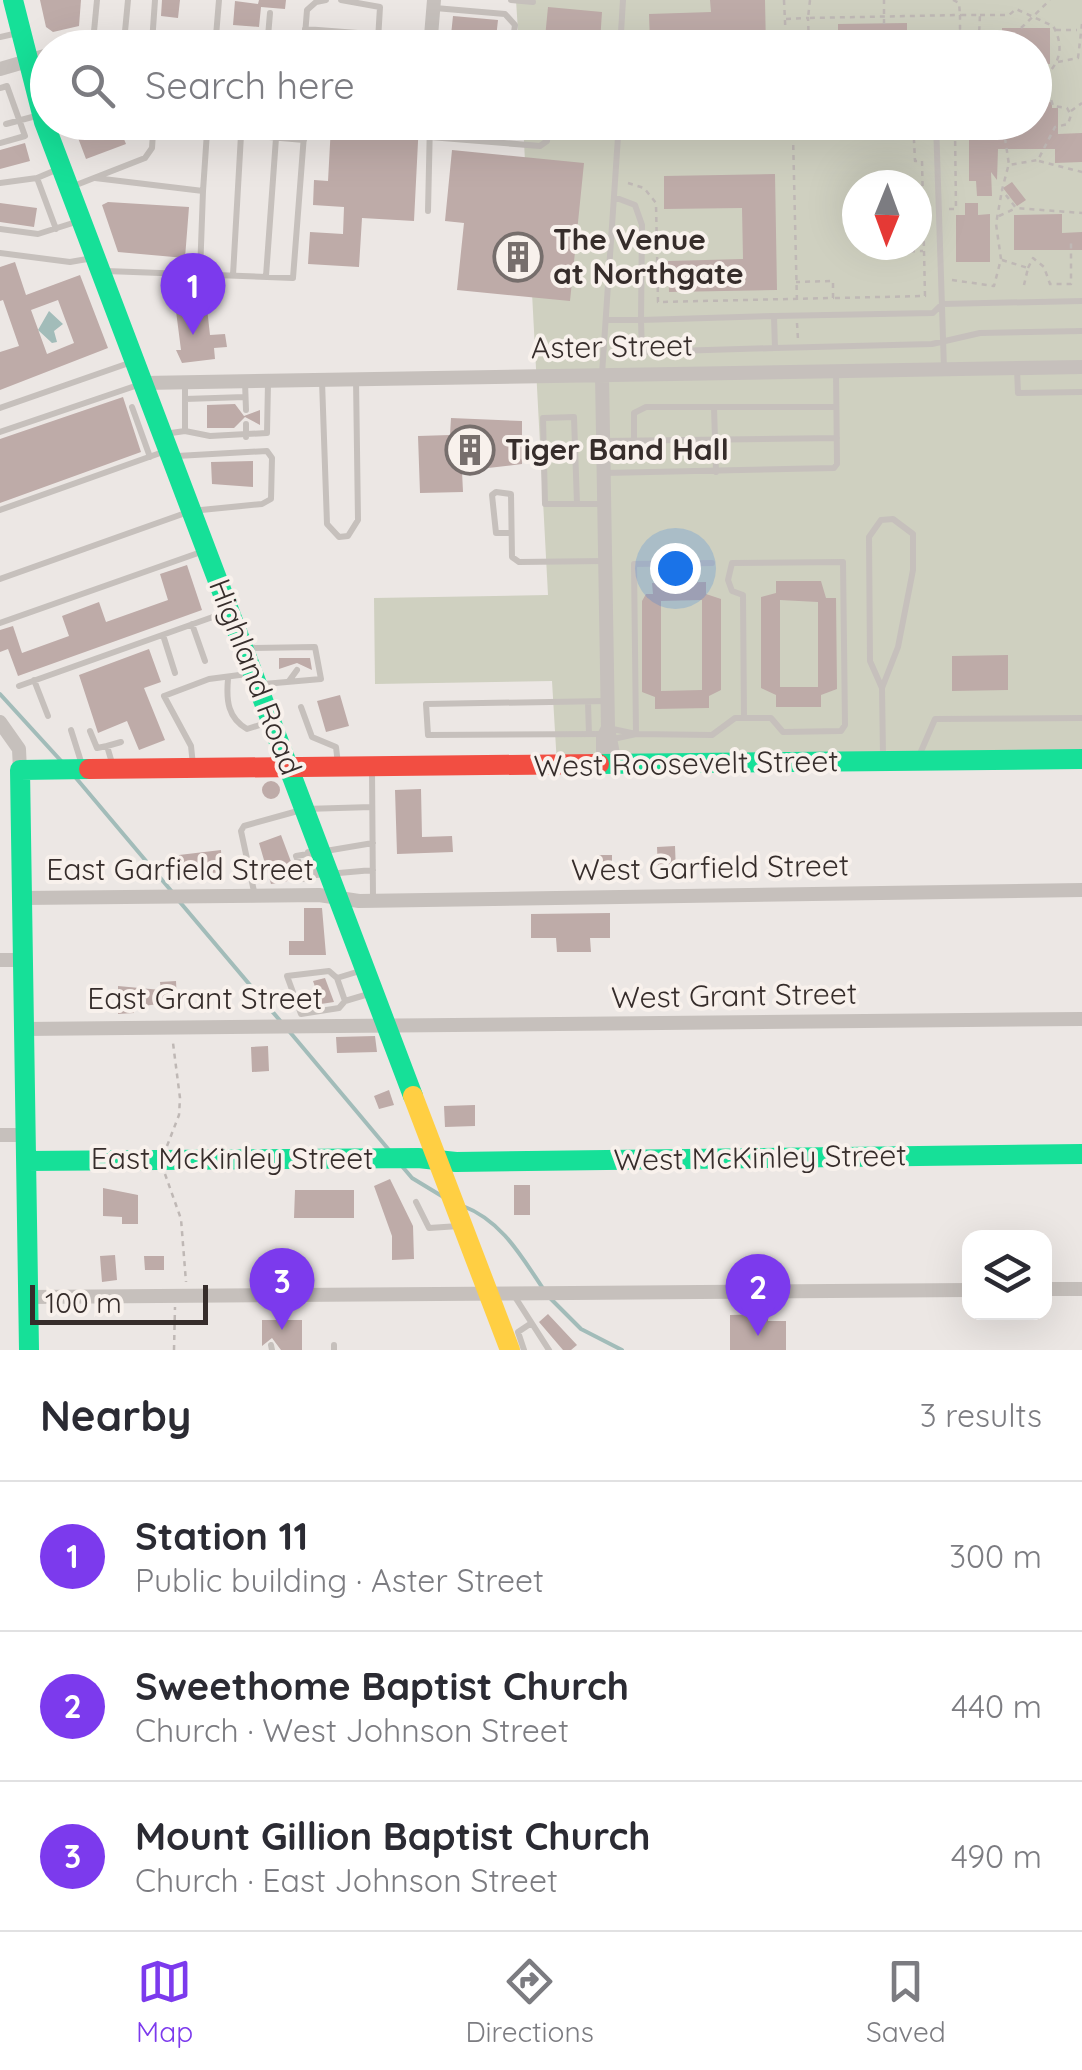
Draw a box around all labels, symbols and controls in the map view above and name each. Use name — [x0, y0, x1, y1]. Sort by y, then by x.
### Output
search box — [30, 30, 1052, 140]
icon: search — [65, 58, 120, 113]
text: Search here — [145, 61, 355, 109]
north arrow — [842, 170, 932, 260]
place label: The Venue at Northgate — [553, 220, 744, 292]
building icon: The Venue at Northgate — [492, 231, 544, 283]
pin: 1 — [160, 252, 226, 335]
street label: Aster Street — [531, 326, 693, 366]
building icon: Tiger Band Hall — [444, 424, 496, 476]
place label: Tiger Band Hall — [505, 430, 729, 468]
your location — [650, 543, 701, 594]
street label: Highland Road — [201, 573, 311, 780]
street label: West Roosevelt Street — [533, 741, 839, 785]
street label: West Garfield Street — [571, 846, 849, 888]
street label: East Garfield Street — [46, 850, 314, 888]
street label: West Grant Street — [611, 974, 857, 1016]
street label: East Grant Street — [87, 979, 323, 1017]
street label: West McKinley Street — [613, 1135, 907, 1179]
street label: East McKinley Street — [91, 1139, 373, 1177]
map controls — [962, 1230, 1052, 1320]
button: layers — [962, 1230, 1052, 1320]
pin: 3 — [250, 1248, 314, 1330]
pin: 2 — [726, 1254, 790, 1336]
scale bar — [30, 1280, 208, 1324]
text: 100 m — [45, 1285, 122, 1320]
text: Nearby — [40, 1389, 191, 1442]
text: 3 results — [920, 1395, 1042, 1435]
text: Station 11 — [135, 1512, 308, 1560]
text: 1 — [66, 1536, 79, 1576]
text: 300 m — [949, 1536, 1042, 1576]
text: Public building · Aster Street — [135, 1560, 544, 1600]
text: Sweethome Baptist Church — [135, 1662, 629, 1710]
text: 2 — [63, 1686, 82, 1726]
text: 440 m — [951, 1686, 1042, 1726]
text: Church · West Johnson Street — [135, 1710, 569, 1750]
text: Mount Gillion Baptist Church — [135, 1812, 651, 1860]
text: 3 — [64, 1836, 81, 1876]
text: 490 m — [951, 1836, 1042, 1876]
text: Church · East Johnson Street — [135, 1860, 558, 1900]
tab: Map — [136, 1954, 193, 2049]
tab: Directions — [465, 1954, 594, 2049]
tab: Saved — [866, 1954, 946, 2049]

